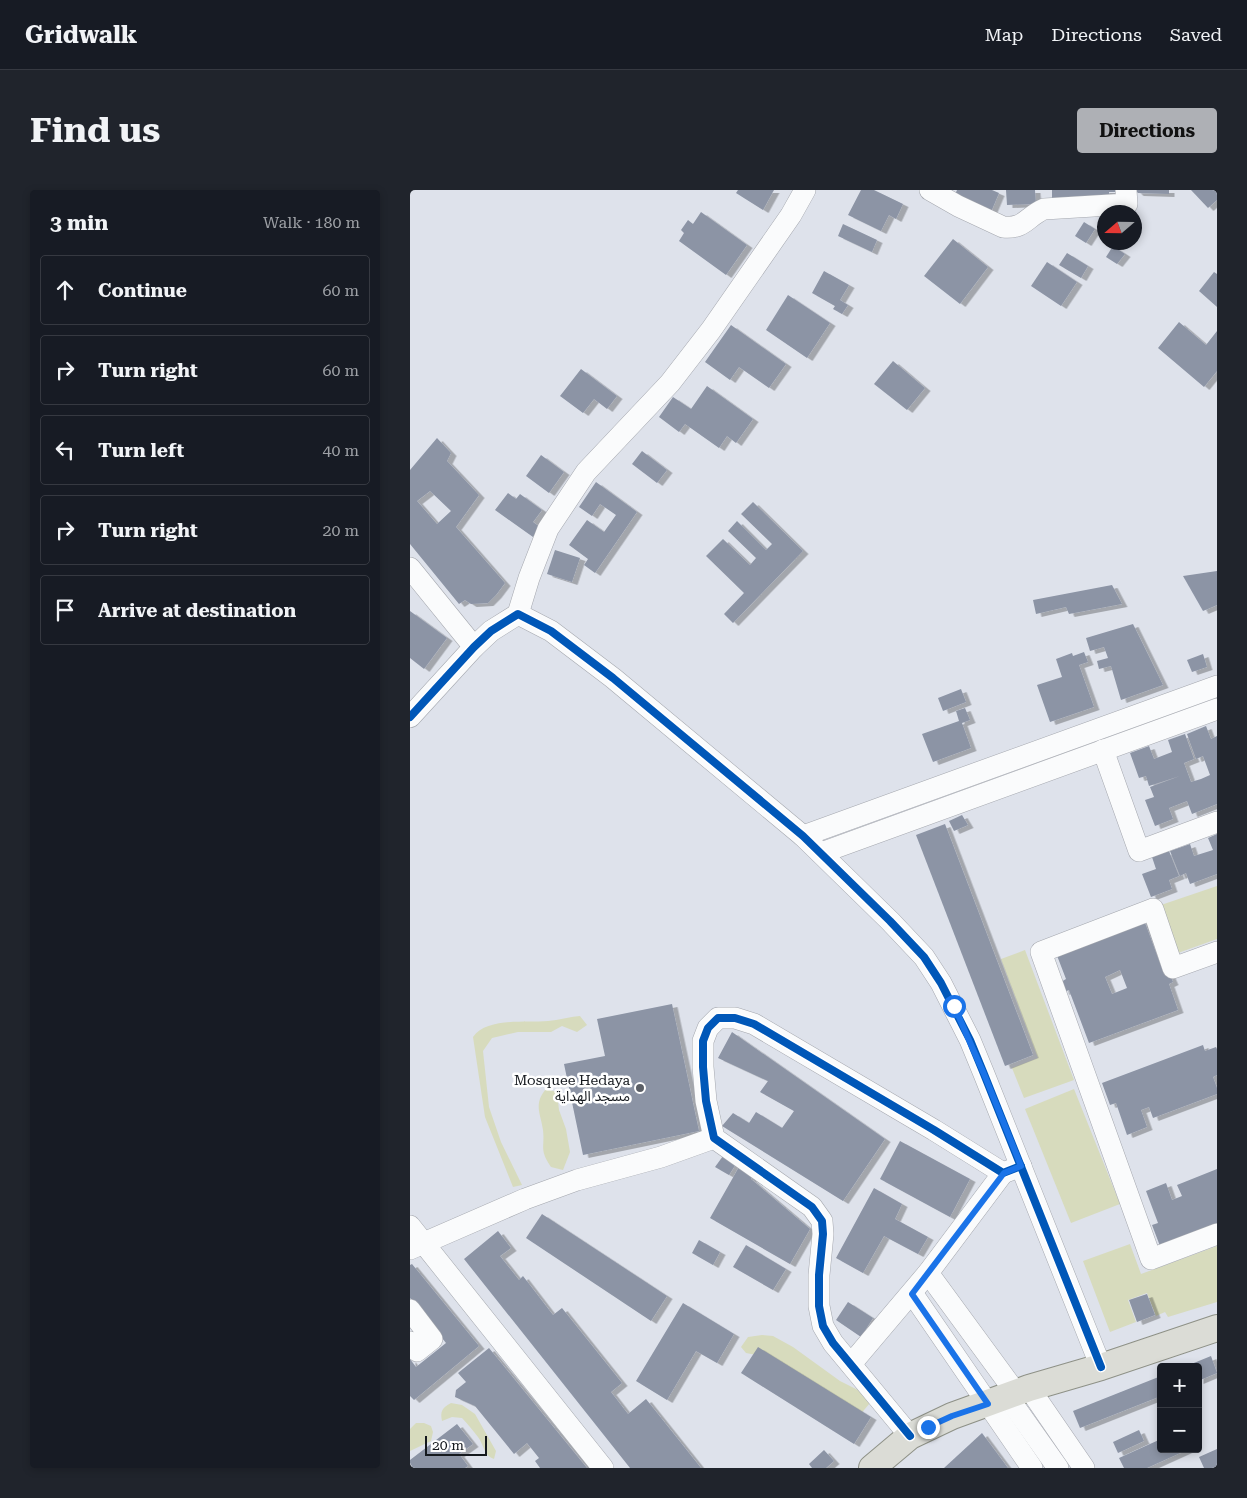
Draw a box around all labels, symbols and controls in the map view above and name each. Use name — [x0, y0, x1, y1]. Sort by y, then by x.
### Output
text: Gridwalk — [25, 21, 137, 49]
text: Map — [985, 24, 1023, 45]
text: Directions — [1051, 24, 1142, 45]
text: Saved — [1170, 24, 1222, 45]
button: Directions — [1077, 108, 1217, 153]
text: Find us — [30, 110, 160, 151]
north arrow — [1097, 205, 1142, 250]
text: 3 min — [50, 211, 108, 235]
text: Walk · 180 m — [263, 213, 360, 232]
icon: ahead — [51, 276, 79, 304]
text: Continue — [98, 279, 187, 302]
text: 60 m — [322, 281, 359, 300]
icon: right — [51, 356, 79, 384]
text: Turn right — [98, 359, 198, 382]
text: 60 m — [322, 361, 359, 380]
icon: left — [51, 436, 79, 464]
text: Turn left — [98, 439, 184, 462]
text: 40 m — [322, 441, 359, 460]
icon: right — [51, 516, 79, 544]
text: Turn right — [98, 519, 198, 542]
text: 20 m — [322, 521, 359, 540]
icon: arrive — [51, 596, 79, 624]
text: Arrive at destination — [98, 599, 296, 622]
route start — [943, 995, 966, 1018]
place label: Mosquee Hedaya مسجد الهداية — [514, 1072, 630, 1105]
marker: Mosquee Hedaya مسجد الهداية — [634, 1082, 646, 1094]
map controls — [1157, 1363, 1202, 1453]
button: + — [1157, 1363, 1202, 1408]
button: − — [1157, 1408, 1202, 1453]
route end — [917, 1416, 940, 1439]
scale bar — [425, 1433, 488, 1456]
text: 20 m — [432, 1437, 464, 1453]

